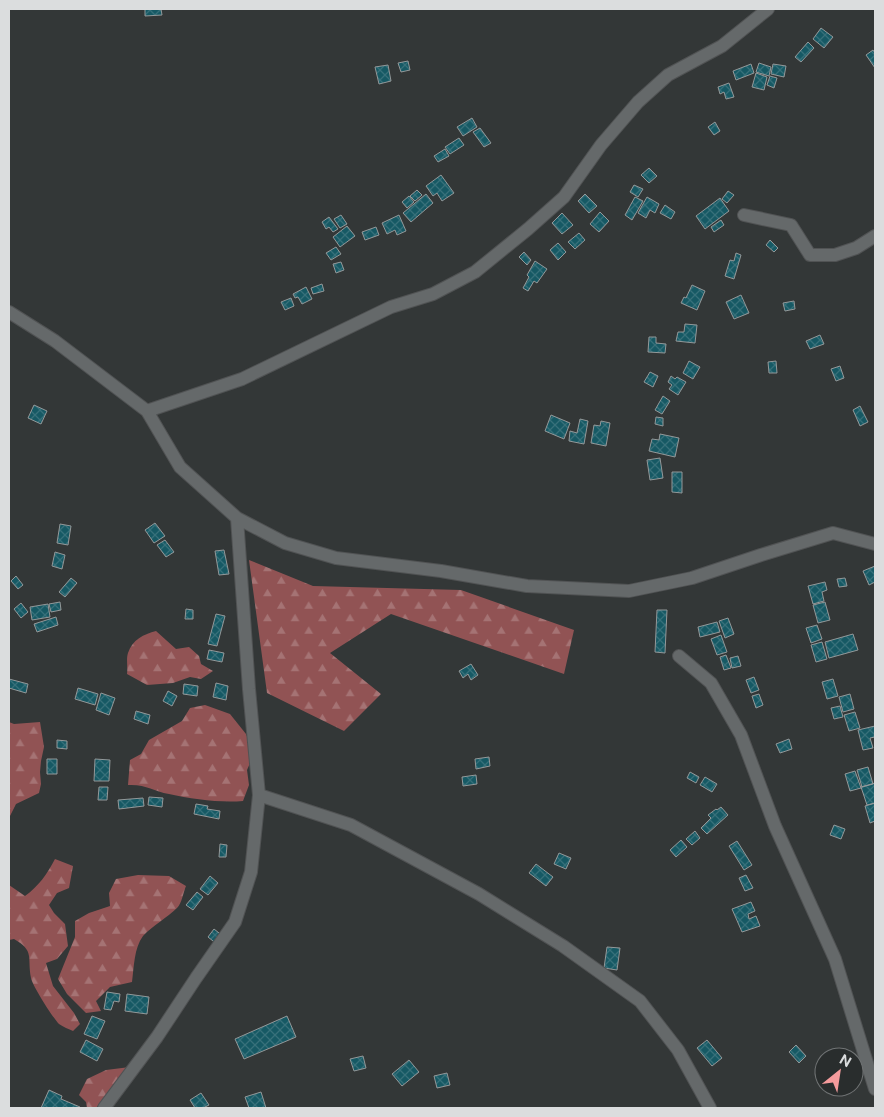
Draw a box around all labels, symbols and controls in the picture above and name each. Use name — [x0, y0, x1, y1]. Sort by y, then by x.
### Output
north arrow — [814, 1047, 864, 1097]
text: N — [837, 1051, 854, 1070]

